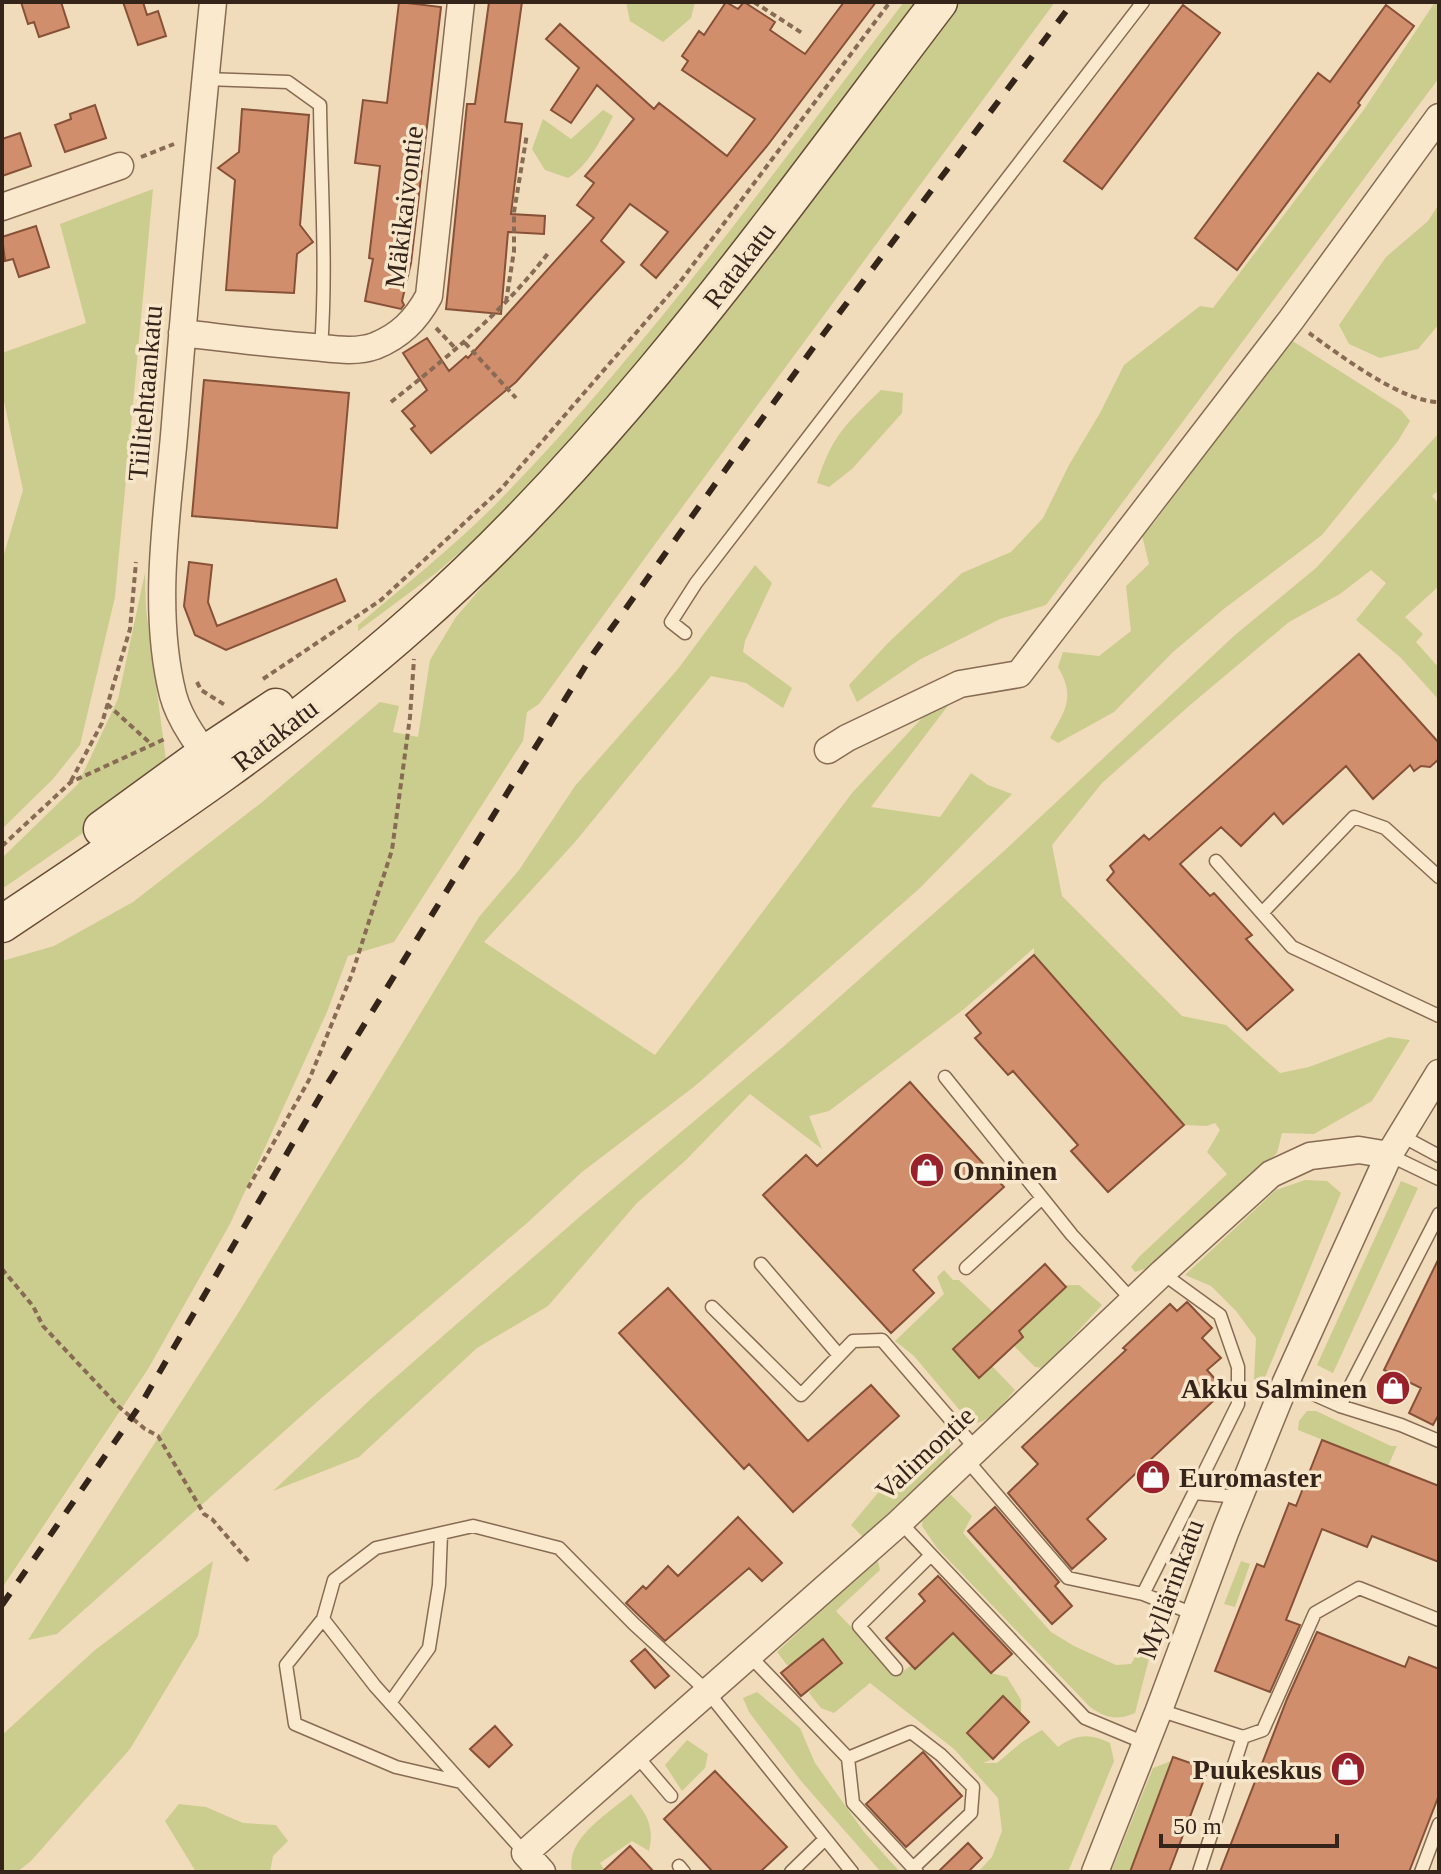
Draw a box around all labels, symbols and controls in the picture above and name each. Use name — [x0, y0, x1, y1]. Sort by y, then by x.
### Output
street label: Mäkikaivontie — [379, 124, 429, 290]
street label: Ratakatu — [697, 216, 781, 314]
street label: Tiilitehtaankatu — [122, 304, 168, 482]
street label: Ratakatu — [226, 692, 324, 778]
shop icon: Onninen — [908, 1151, 946, 1189]
place label: Onninen — [953, 1155, 1058, 1186]
shop icon: Akku Salminen — [1374, 1369, 1412, 1407]
place label: Akku Salminen — [1181, 1373, 1367, 1404]
street label: Valimontie — [869, 1400, 981, 1506]
shop icon: Euromaster — [1134, 1458, 1172, 1496]
place label: Euromaster — [1179, 1462, 1322, 1493]
street label: Myllärinkatu — [1130, 1515, 1210, 1663]
shop icon: Puukeskus — [1329, 1750, 1367, 1788]
place label: Puukeskus — [1193, 1754, 1322, 1785]
scale bar — [1161, 1798, 1337, 1848]
text: 50 m — [1173, 1813, 1222, 1839]

